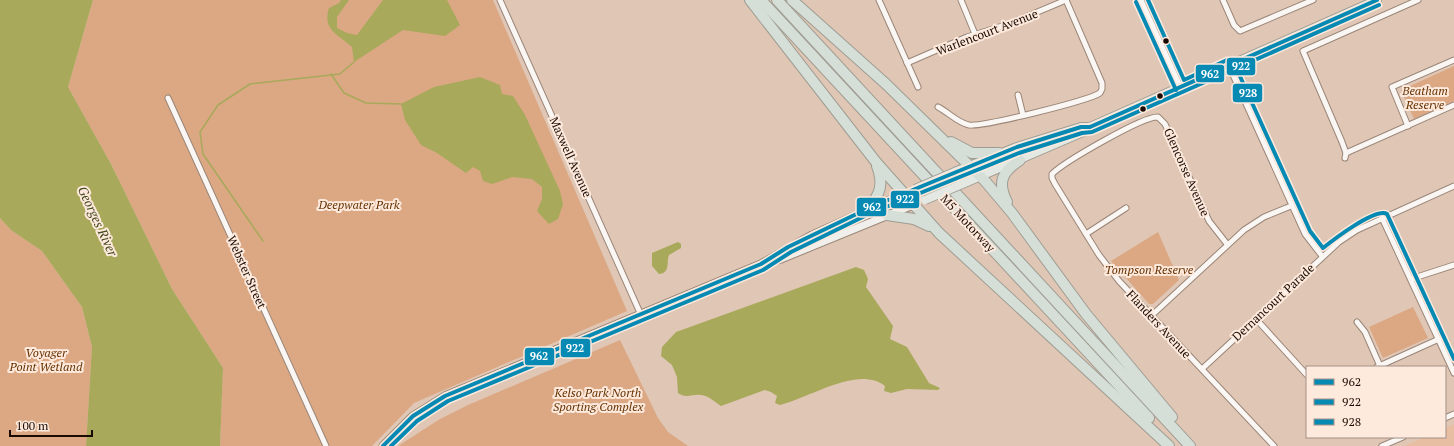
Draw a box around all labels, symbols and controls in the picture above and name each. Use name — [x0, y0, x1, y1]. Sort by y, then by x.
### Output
street label: Warlencourt Avenue — [934, 6, 1040, 58]
unlabelled marker — [1161, 36, 1171, 46]
line badge: 922 — [1226, 57, 1256, 76]
text: 922 — [1232, 59, 1250, 73]
line badge: 962 — [1195, 64, 1225, 83]
text: 962 — [1201, 67, 1219, 81]
line badge: 928 — [1232, 83, 1263, 103]
park label: Beatham Reserve — [1401, 83, 1448, 112]
text: 928 — [1239, 86, 1257, 100]
unlabelled marker — [1155, 91, 1165, 101]
unlabelled marker — [1138, 104, 1148, 114]
street label: Maxwell Avenue — [547, 114, 595, 200]
street label: Glencorse Avenue — [1161, 126, 1213, 218]
water label: Georges River — [74, 183, 123, 260]
line badge: 922 — [890, 190, 920, 209]
street label: M5 Motorway — [938, 191, 999, 256]
text: 922 — [896, 192, 914, 206]
park label: Deepwater Park — [317, 197, 400, 212]
line badge: 962 — [856, 197, 887, 217]
text: 962 — [863, 200, 881, 214]
street label: Webster Street — [224, 233, 270, 311]
street label: Dernancourt Parade — [1229, 260, 1317, 344]
park label: Tompson Reserve — [1105, 262, 1194, 277]
street label: Flanders Avenue — [1124, 287, 1194, 361]
line badge: 922 — [560, 338, 591, 358]
text: 922 — [566, 341, 584, 355]
park label: Voyager Point Wetland — [9, 345, 83, 374]
line badge: 962 — [524, 347, 555, 366]
text: 962 — [530, 349, 548, 363]
legend — [1306, 366, 1446, 438]
text: 962 — [1342, 374, 1361, 389]
park label: Kelso Park North Sporting Complex — [553, 385, 644, 414]
text: 922 — [1342, 394, 1361, 409]
scale bar — [10, 412, 92, 438]
text: 928 — [1342, 414, 1361, 429]
text: 100 m — [16, 418, 49, 433]

